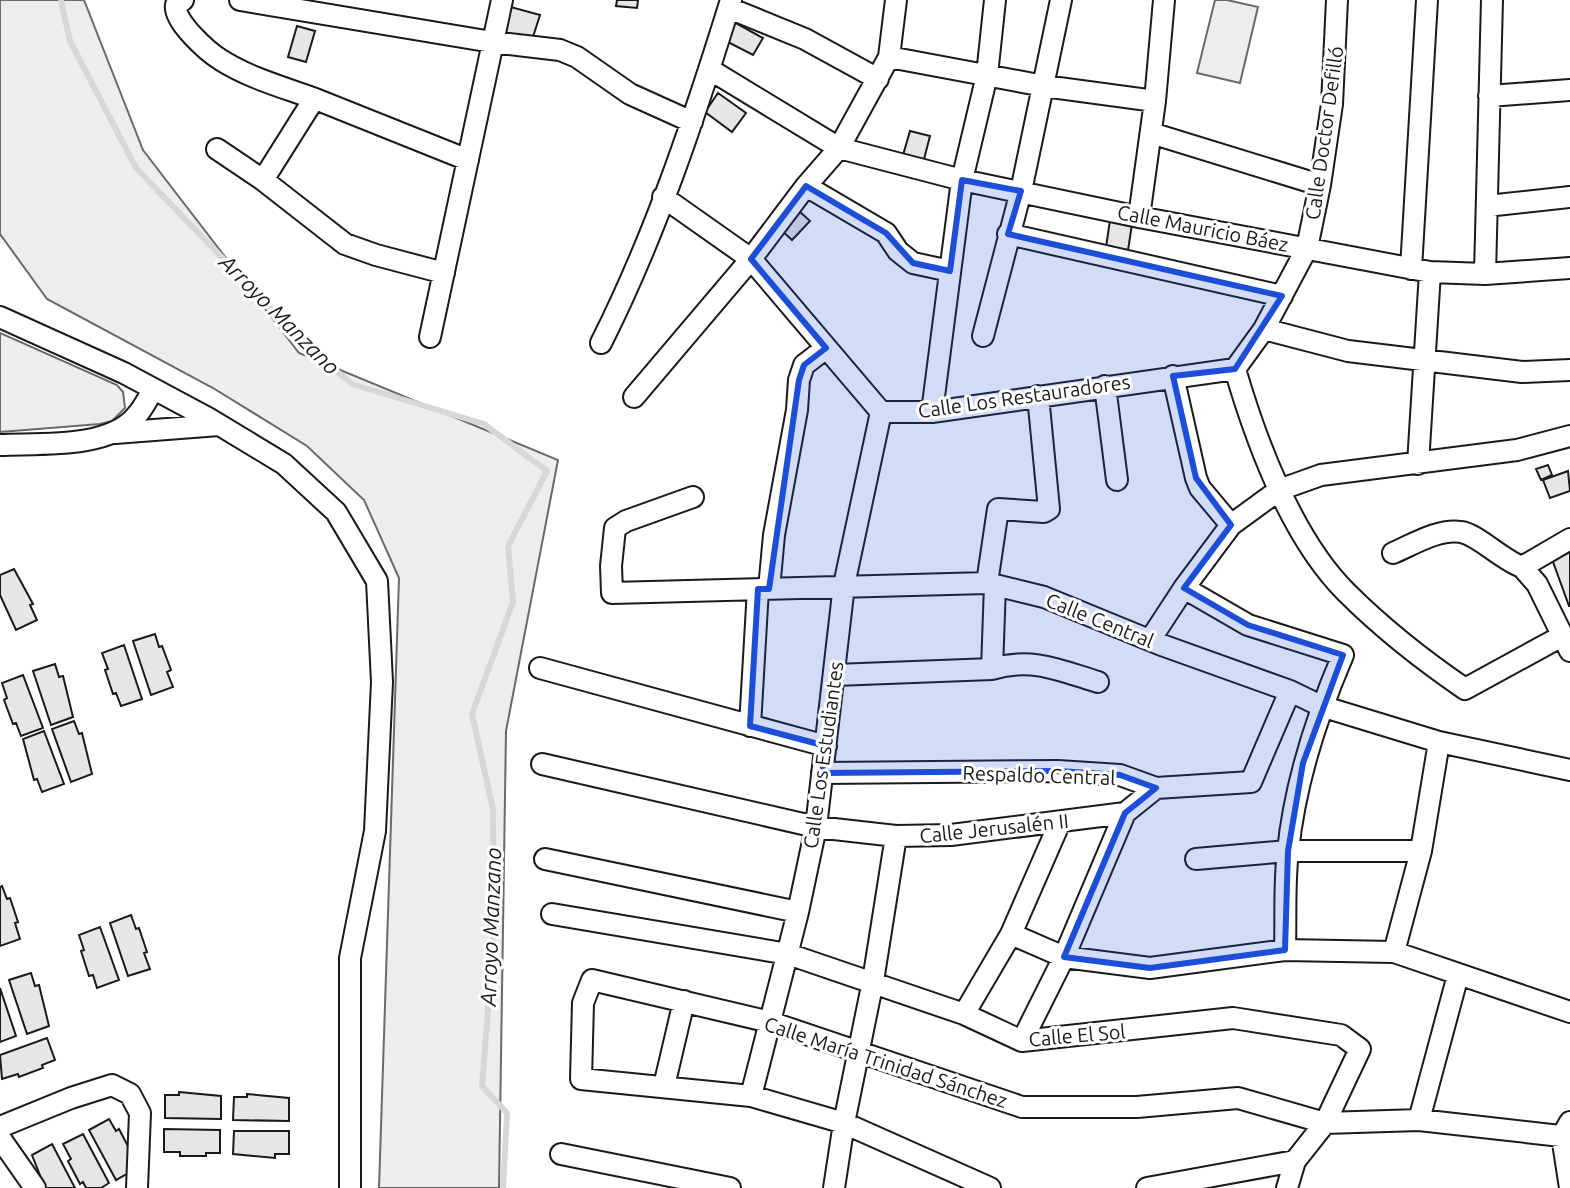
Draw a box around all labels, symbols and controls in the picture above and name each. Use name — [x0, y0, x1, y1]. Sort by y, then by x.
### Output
street label: Calle Doctor Defilló — [1300, 45, 1348, 221]
street label: Calle Mauricio Báez — [1115, 200, 1291, 256]
water label: Arroyo Manzano — [214, 248, 345, 379]
street label: Calle Los Restauradores — [916, 370, 1132, 422]
street label: Calle Central — [1043, 588, 1157, 652]
street label: Calle Los Estudiantes — [798, 660, 848, 850]
street label: Respaldo Central — [962, 761, 1116, 789]
street label: Calle Jerusalén II — [918, 809, 1070, 847]
water label: Arroyo Manzano — [475, 847, 505, 1008]
street label: Calle María Trinidad Sánchez — [762, 1012, 1010, 1112]
street label: Calle El Sol — [1028, 1019, 1126, 1051]

